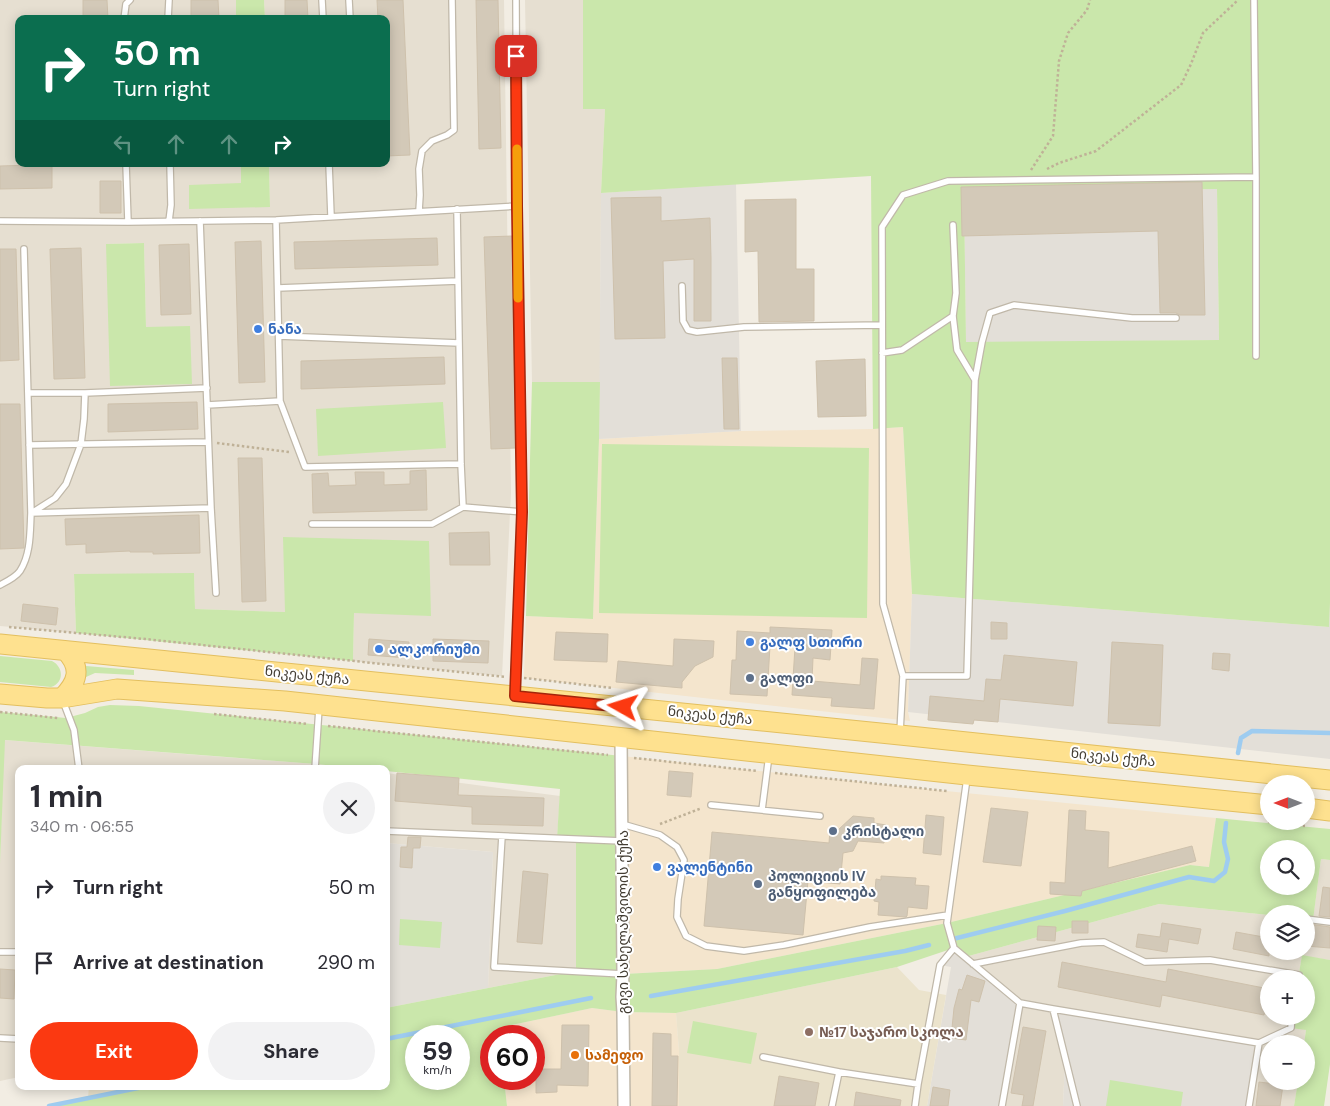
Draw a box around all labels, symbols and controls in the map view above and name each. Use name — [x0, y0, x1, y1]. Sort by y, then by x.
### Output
text: 50 m — [113, 30, 201, 76]
icon: right — [30, 35, 95, 100]
pin — [495, 35, 537, 77]
icon: arrive — [502, 42, 530, 70]
text: Turn right — [113, 74, 210, 103]
icon: left — [109, 130, 137, 158]
icon: ahead — [162, 130, 190, 158]
icon: ahead — [215, 130, 243, 158]
icon: right — [268, 130, 296, 158]
place label: ნანა — [268, 320, 302, 338]
marker: ნანა — [252, 323, 264, 335]
place label: გალფ სთორი — [760, 633, 863, 651]
marker: გალფ სთორი — [744, 636, 756, 648]
place label: ალკორიუმი — [389, 640, 480, 658]
marker: ალკორიუმი — [373, 643, 385, 655]
street label: ნიკეას ქუჩა — [264, 662, 350, 688]
place label: გალფი — [760, 669, 814, 687]
marker: გალფი — [744, 672, 756, 684]
position arrow — [596, 680, 648, 732]
street label: ნიკეას ქუჩა — [667, 702, 753, 728]
street label: ნიკეას ქუჩა — [1070, 744, 1156, 770]
north arrow — [1260, 775, 1315, 830]
map controls — [1260, 775, 1315, 1090]
text: 1 min — [30, 777, 103, 816]
button: close — [323, 782, 375, 834]
text: 340 m · 06:55 — [30, 816, 134, 837]
place label: კრისტალი — [843, 822, 924, 840]
marker: კრისტალი — [827, 825, 839, 837]
street label: გივი სახელაშვილის ქუჩა — [614, 830, 632, 1014]
button: search — [1260, 840, 1315, 895]
place label: ვალენტინი — [667, 858, 753, 876]
marker: ვალენტინი — [651, 861, 663, 873]
place label: პოლიციის IV განყოფილება — [768, 867, 876, 901]
icon: right — [30, 874, 58, 902]
text: Turn right — [73, 875, 163, 900]
text: 50 m — [328, 875, 375, 900]
marker: პოლიციის IV განყოფილება — [752, 878, 764, 890]
button: layers — [1260, 905, 1315, 960]
icon: arrive — [30, 949, 58, 977]
text: Arrive at destination — [73, 950, 264, 975]
text: 290 m — [317, 950, 375, 975]
button: + — [1260, 970, 1315, 1025]
button: Exit — [30, 1022, 198, 1080]
button: Share — [208, 1022, 375, 1080]
place label: №17 საჯარო სკოლა — [819, 1023, 964, 1041]
speed limit sign: 60 — [480, 1025, 545, 1090]
marker: №17 საჯარო სკოლა — [803, 1026, 815, 1038]
text: 59 — [422, 1035, 453, 1068]
button: − — [1260, 1035, 1315, 1090]
place label: სამეფო — [585, 1046, 643, 1064]
marker: სამეფო — [569, 1049, 581, 1061]
text: km/h — [423, 1062, 452, 1078]

